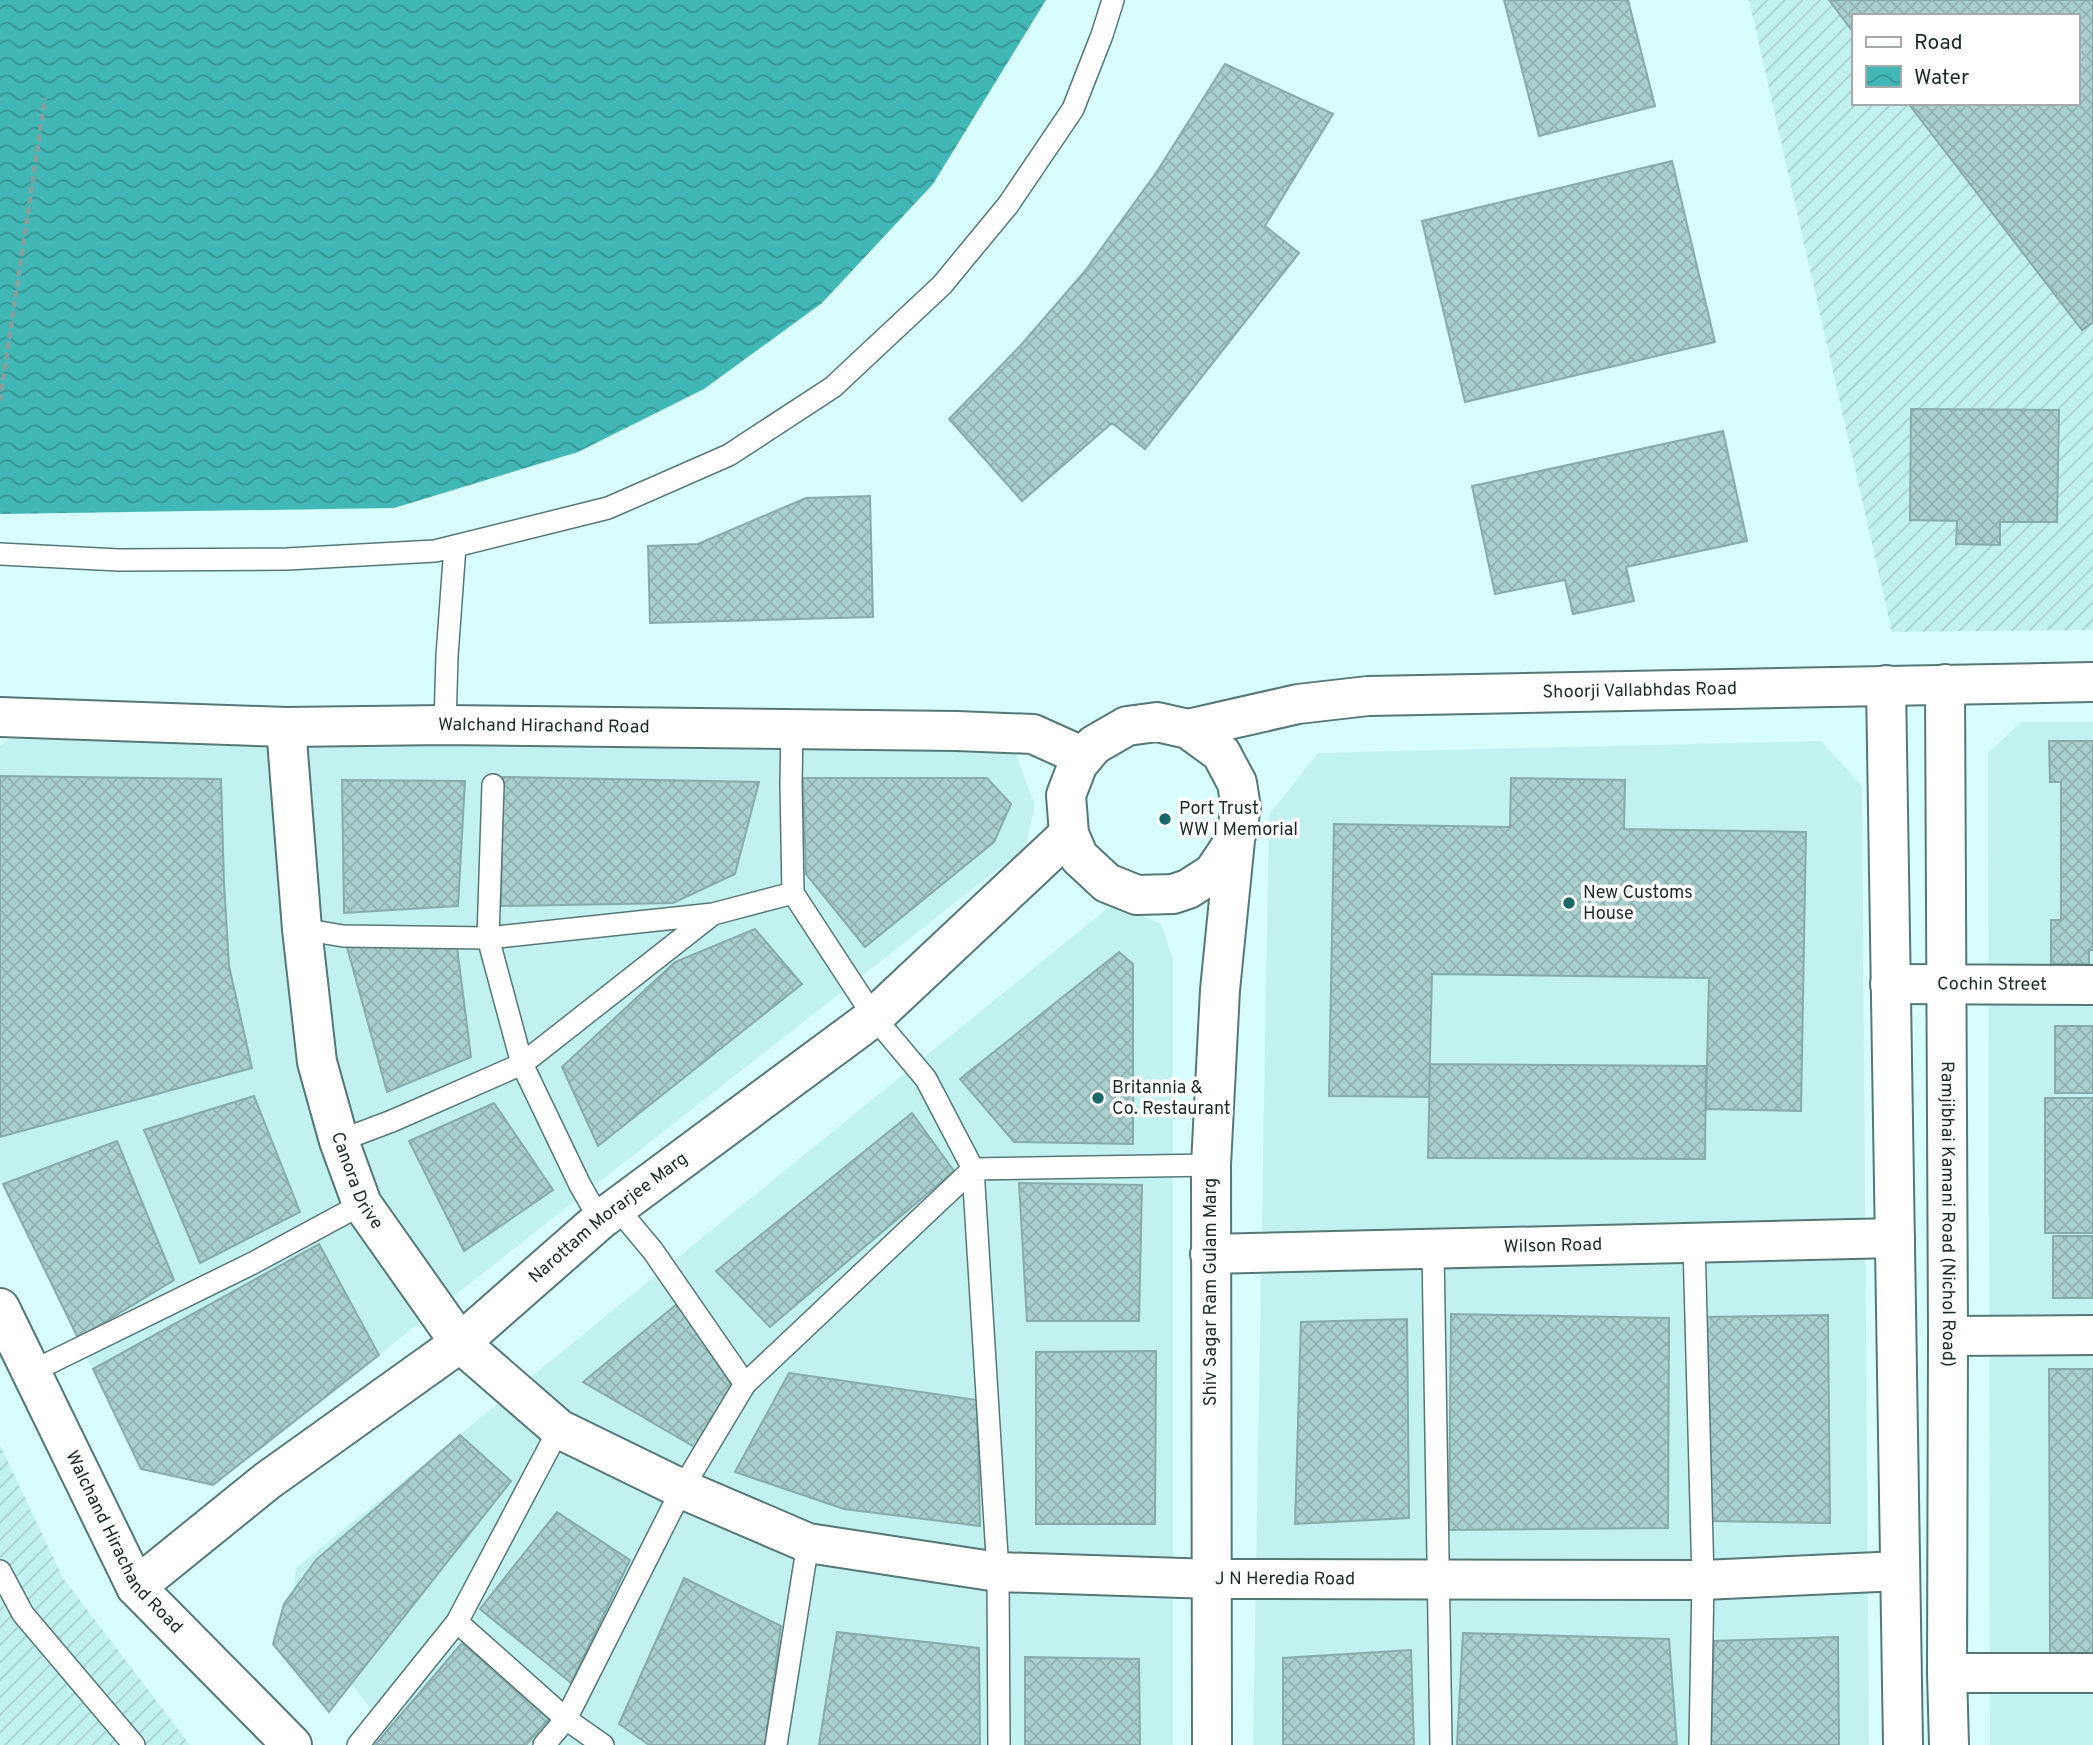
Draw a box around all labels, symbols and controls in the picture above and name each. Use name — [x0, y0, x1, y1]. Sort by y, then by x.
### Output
legend — [1852, 14, 2079, 105]
text: Road — [1914, 30, 1963, 57]
text: Water — [1914, 65, 1969, 92]
street label: Shoorji Vallabhdas Road — [1542, 677, 1737, 704]
street label: Walchand Hirachand Road — [438, 713, 650, 739]
place label: Port Trust WW I Memorial — [1179, 798, 1298, 842]
marker: Port Trust WW I Memorial — [1157, 811, 1173, 827]
place label: New Customs House — [1583, 882, 1693, 926]
marker: New Customs House — [1561, 895, 1577, 911]
street label: Cochin Street — [1937, 973, 2047, 996]
street label: Ramjibhai Kamani Road (Nichol Road) — [1935, 1061, 1960, 1367]
place label: Britannia & Co. Restaurant — [1112, 1077, 1231, 1121]
marker: Britannia & Co. Restaurant — [1090, 1090, 1106, 1106]
street label: Canora Drive — [326, 1129, 388, 1234]
street label: Narottam Morarjee Marg — [524, 1147, 692, 1289]
street label: Shiv Sagar Ram Gulam Marg — [1200, 1178, 1223, 1406]
street label: Wilson Road — [1503, 1233, 1603, 1259]
street label: Walchand Hirachand Road — [60, 1447, 187, 1639]
street label: J N Heredia Road — [1215, 1568, 1355, 1591]

